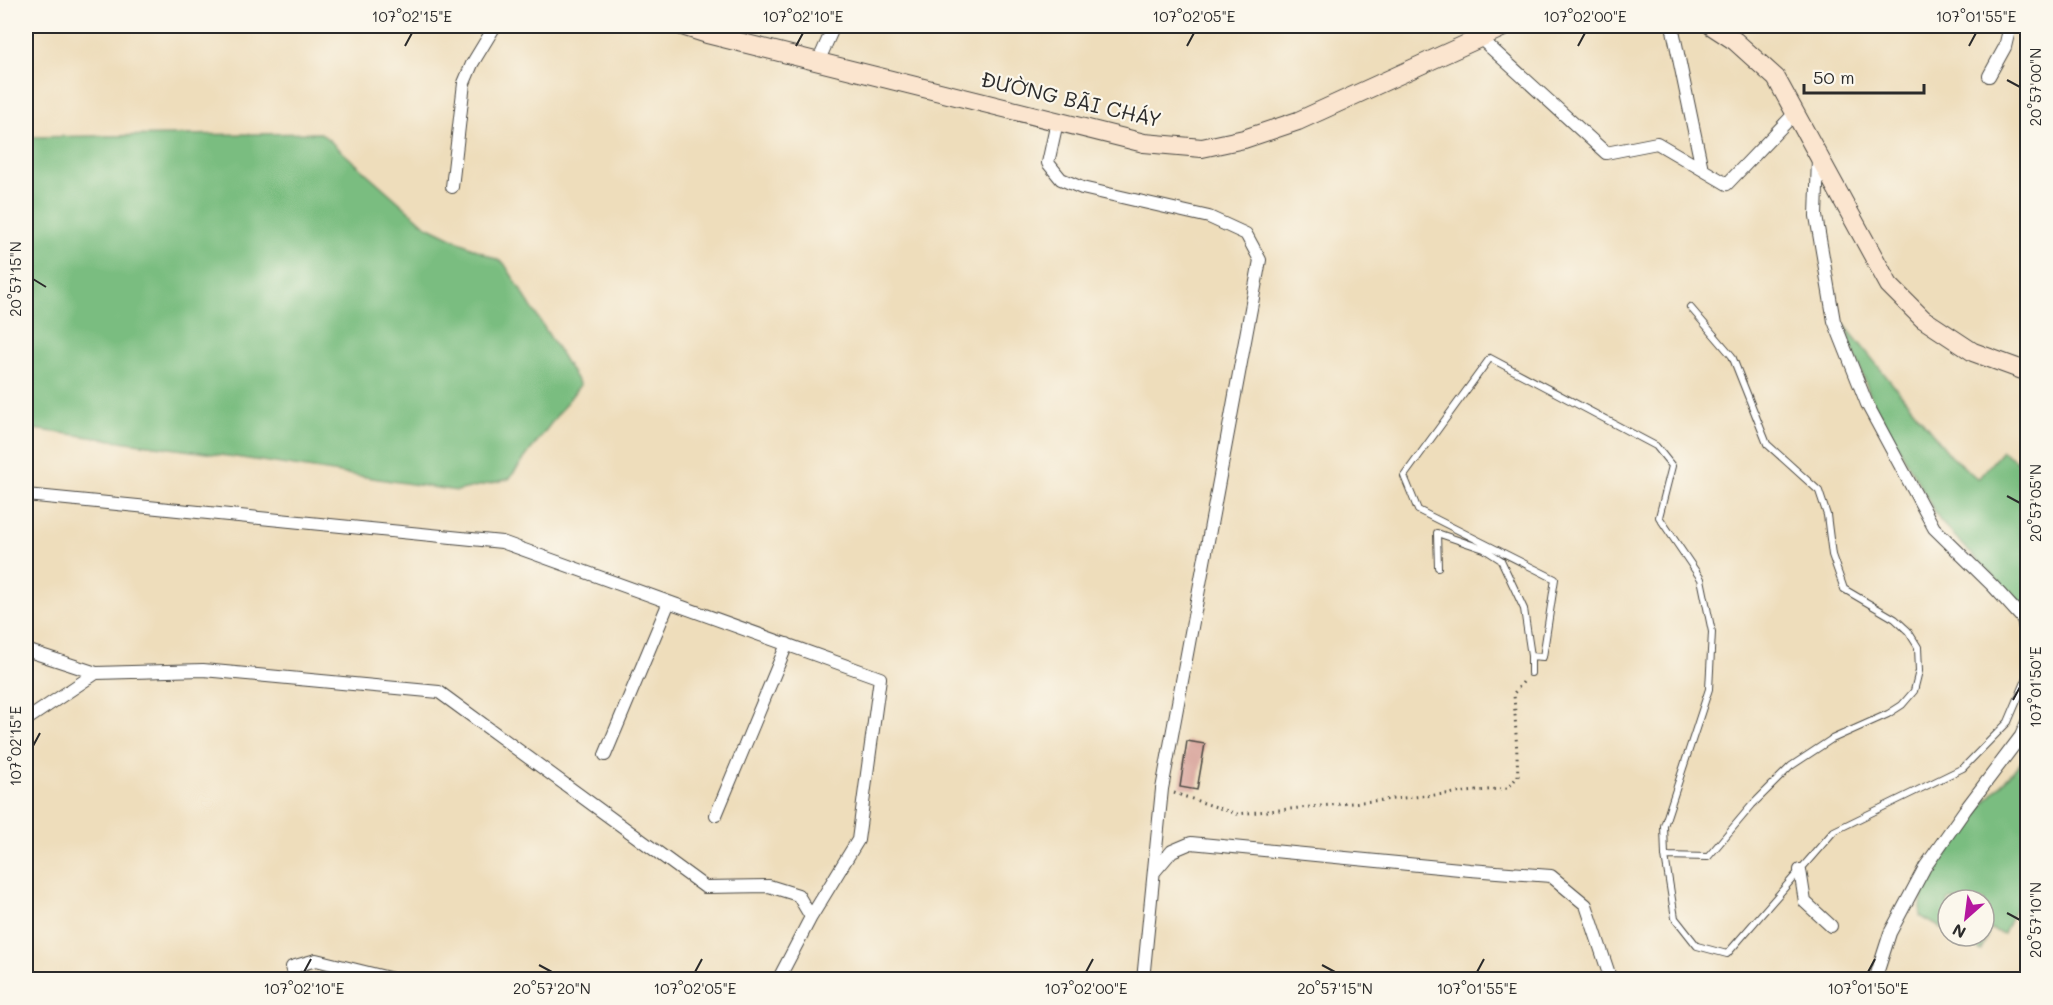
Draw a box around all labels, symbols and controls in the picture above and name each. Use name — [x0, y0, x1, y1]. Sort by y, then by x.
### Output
text: 107°02'15"E — [372, 6, 453, 26]
text: 107°02'10"E — [763, 6, 844, 26]
text: 107°02'05"E — [1153, 6, 1236, 26]
text: 107°02'00"E — [1543, 6, 1627, 26]
text: 107°01'55"E — [1936, 6, 2017, 26]
text: 20°57'00"N — [2025, 48, 2045, 126]
scale bar — [1804, 57, 1924, 95]
street label: ĐƯỜNG BÃI CHÁY — [978, 65, 1164, 132]
text: 50 m — [1813, 65, 1855, 89]
text: 20°57'15"N — [5, 241, 25, 317]
text: 20°57'05"N — [2025, 464, 2045, 542]
text: 107°01'50"E — [2025, 646, 2045, 728]
text: 107°02'15"E — [5, 705, 25, 786]
text: 20°57'10"N — [2025, 882, 2045, 958]
north arrow — [1936, 888, 1996, 948]
text: N — [1948, 920, 1969, 944]
text: 107°02'10"E — [264, 978, 345, 998]
text: 20°57'20"N — [513, 978, 591, 998]
text: 107°02'05"E — [654, 978, 737, 998]
text: 107°02'00"E — [1044, 978, 1128, 998]
text: 20°57'15"N — [1297, 978, 1373, 998]
text: 107°01'55"E — [1437, 978, 1518, 998]
text: 107°01'50"E — [1827, 978, 1909, 998]

